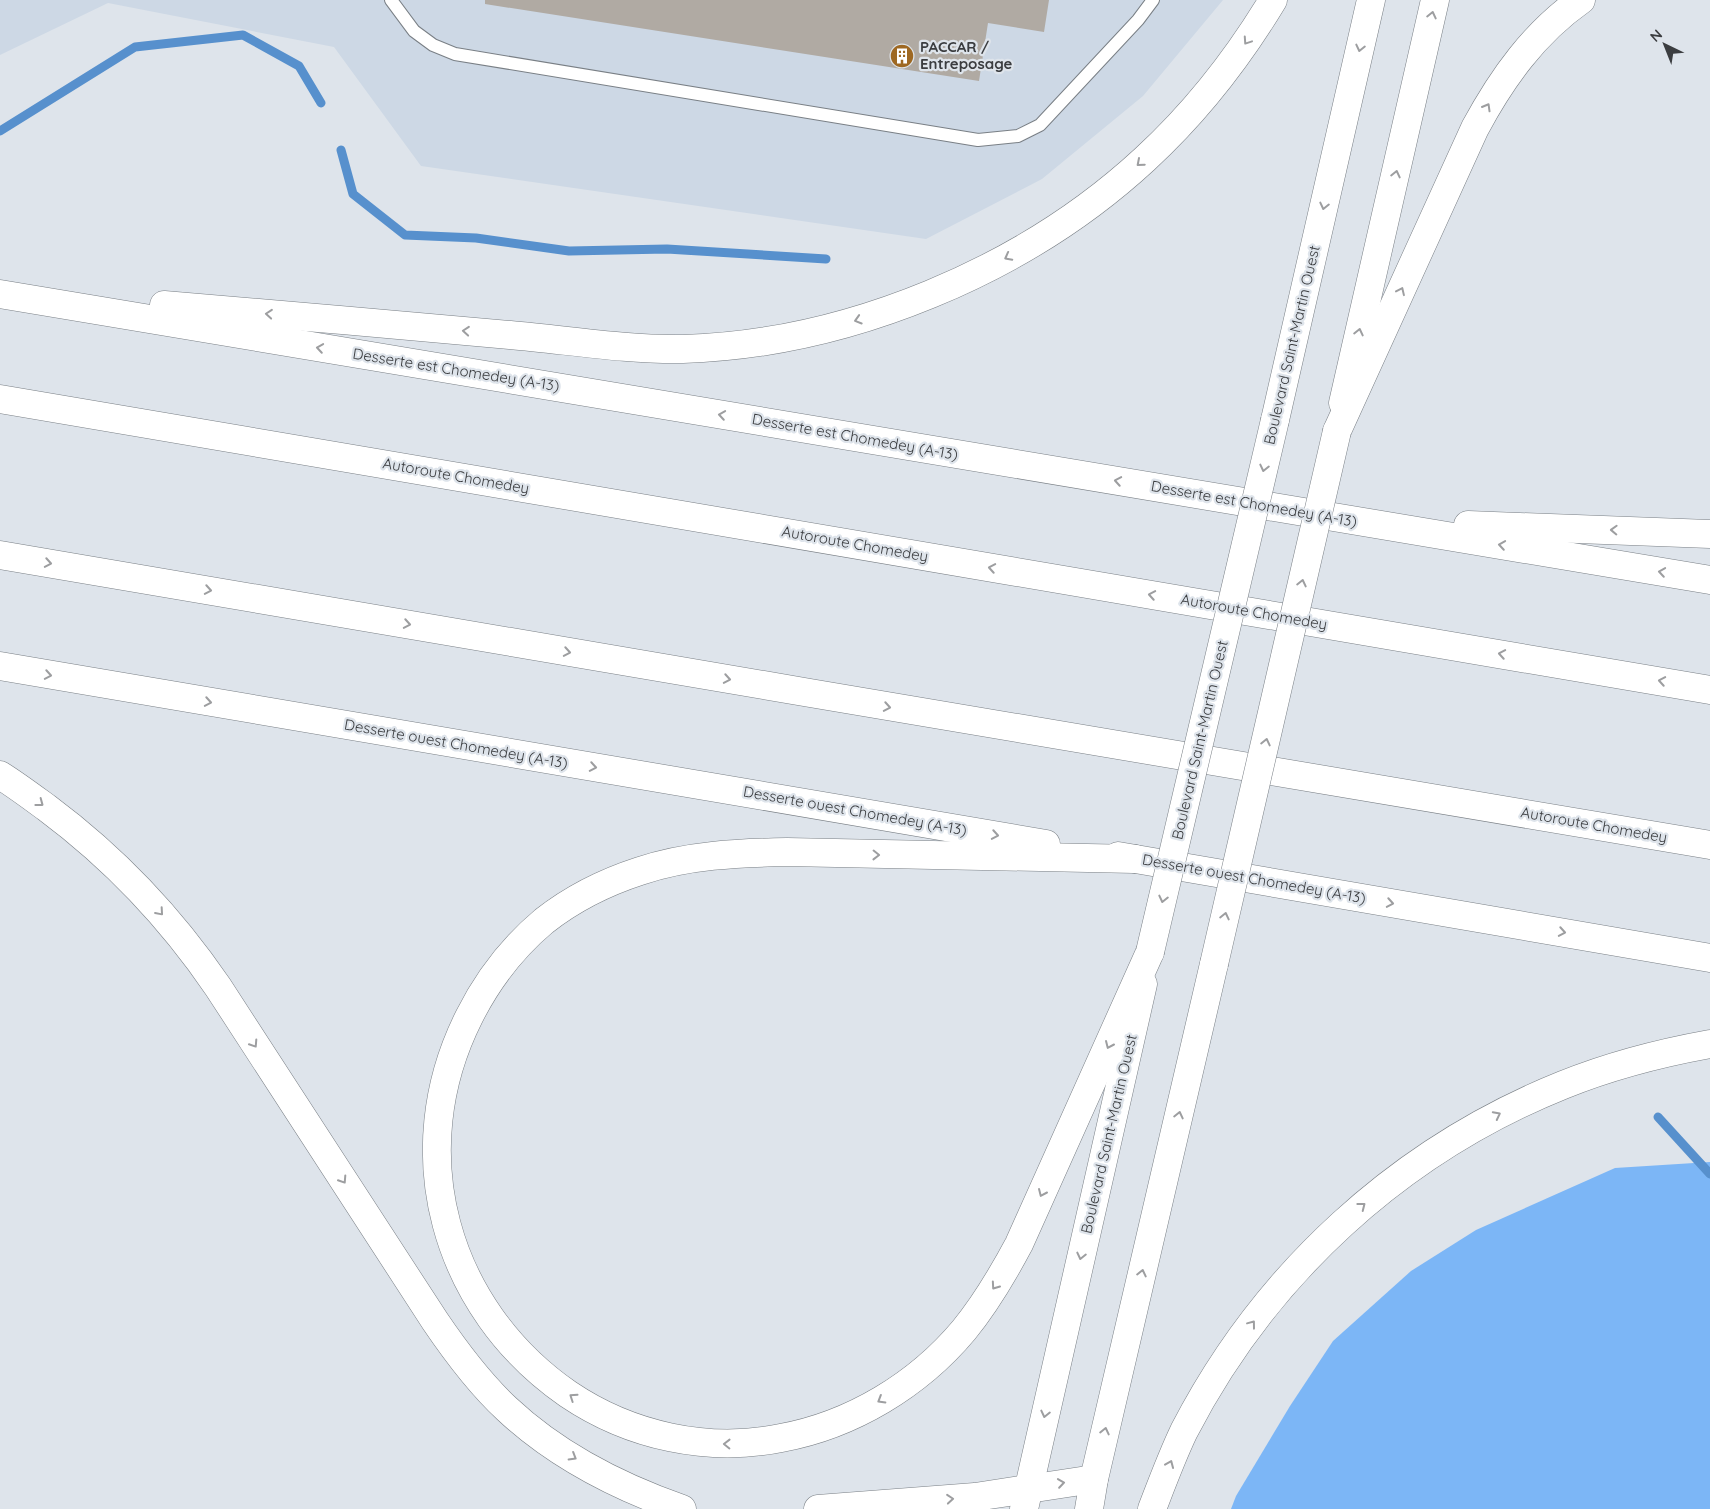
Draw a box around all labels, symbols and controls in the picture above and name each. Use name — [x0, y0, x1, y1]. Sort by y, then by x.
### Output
one-way arrow — [1426, 11, 1437, 20]
north arrow — [1640, 20, 1690, 70]
text: N — [1646, 25, 1666, 46]
one-way arrow — [1244, 35, 1253, 45]
place label: PACCAR / Entreposage — [920, 37, 1013, 73]
building icon: PACCAR / Entreposage — [889, 43, 915, 69]
one-way arrow — [1355, 43, 1366, 52]
one-way arrow — [1480, 103, 1490, 112]
one-way arrow — [1137, 157, 1146, 166]
one-way arrow — [1390, 169, 1401, 178]
one-way arrow — [1319, 202, 1330, 210]
street label: Boulevard Saint-Martin Ouest — [1259, 243, 1324, 446]
one-way arrow — [1004, 251, 1013, 261]
one-way arrow — [1394, 287, 1405, 296]
one-way arrow — [265, 309, 273, 320]
one-way arrow — [855, 314, 863, 324]
one-way arrow — [462, 326, 470, 337]
one-way arrow — [1353, 328, 1364, 337]
one-way arrow — [316, 343, 324, 353]
street label: Desserte est Chomedey (A-13) — [351, 344, 561, 395]
street label: Desserte est Chomedey (A-13) — [750, 409, 960, 464]
one-way arrow — [718, 410, 726, 420]
street label: Autoroute Chomedey — [381, 453, 531, 498]
one-way arrow — [1259, 463, 1270, 472]
street label: Desserte est Chomedey (A-13) — [1149, 476, 1359, 531]
one-way arrow — [1114, 477, 1123, 487]
street label: Autoroute Chomedey — [780, 521, 930, 566]
one-way arrow — [1610, 524, 1618, 535]
one-way arrow — [1497, 541, 1506, 551]
one-way arrow — [44, 557, 52, 567]
one-way arrow — [987, 563, 996, 573]
one-way arrow — [1658, 567, 1666, 577]
one-way arrow — [1296, 579, 1307, 588]
one-way arrow — [204, 585, 213, 595]
street label: Autoroute Chomedey — [1179, 589, 1329, 634]
one-way arrow — [1147, 590, 1156, 600]
one-way arrow — [402, 619, 411, 629]
street label: Boulevard Saint-Martin Ouest — [1167, 638, 1232, 841]
one-way arrow — [563, 646, 571, 656]
one-way arrow — [1497, 650, 1506, 660]
one-way arrow — [44, 669, 52, 679]
one-way arrow — [723, 674, 731, 684]
one-way arrow — [1658, 677, 1666, 687]
one-way arrow — [204, 696, 213, 706]
one-way arrow — [883, 701, 892, 711]
street label: Desserte ouest Chomedey (A-13) — [343, 714, 569, 773]
one-way arrow — [1260, 737, 1271, 746]
one-way arrow — [588, 761, 597, 771]
street label: Desserte ouest Chomedey (A-13) — [742, 781, 968, 840]
one-way arrow — [34, 797, 44, 806]
street label: Autoroute Chomedey — [1519, 802, 1669, 847]
one-way arrow — [990, 830, 999, 840]
street label: Desserte ouest Chomedey (A-13) — [1141, 849, 1367, 908]
one-way arrow — [872, 850, 880, 860]
one-way arrow — [1158, 894, 1169, 903]
one-way arrow — [1385, 897, 1394, 907]
one-way arrow — [154, 906, 163, 915]
one-way arrow — [1219, 912, 1230, 921]
one-way arrow — [1558, 927, 1566, 937]
street label: Boulevard Saint-Martin Ouest — [1076, 1032, 1141, 1235]
one-way arrow — [248, 1038, 257, 1047]
one-way arrow — [1104, 1040, 1115, 1049]
one-way arrow — [1173, 1110, 1184, 1119]
one-way arrow — [1492, 1112, 1501, 1122]
one-way arrow — [336, 1175, 346, 1184]
one-way arrow — [1038, 1188, 1049, 1197]
one-way arrow — [1357, 1202, 1366, 1211]
one-way arrow — [1076, 1251, 1087, 1260]
one-way arrow — [1136, 1268, 1147, 1277]
one-way arrow — [992, 1281, 1001, 1290]
one-way arrow — [1246, 1320, 1255, 1330]
one-way arrow — [570, 1394, 579, 1403]
one-way arrow — [878, 1394, 887, 1404]
one-way arrow — [1040, 1410, 1051, 1419]
one-way arrow — [1099, 1427, 1110, 1436]
one-way arrow — [722, 1439, 730, 1449]
one-way arrow — [567, 1451, 576, 1461]
one-way arrow — [1163, 1460, 1174, 1469]
one-way arrow — [1058, 1478, 1066, 1489]
one-way arrow — [946, 1494, 954, 1505]

